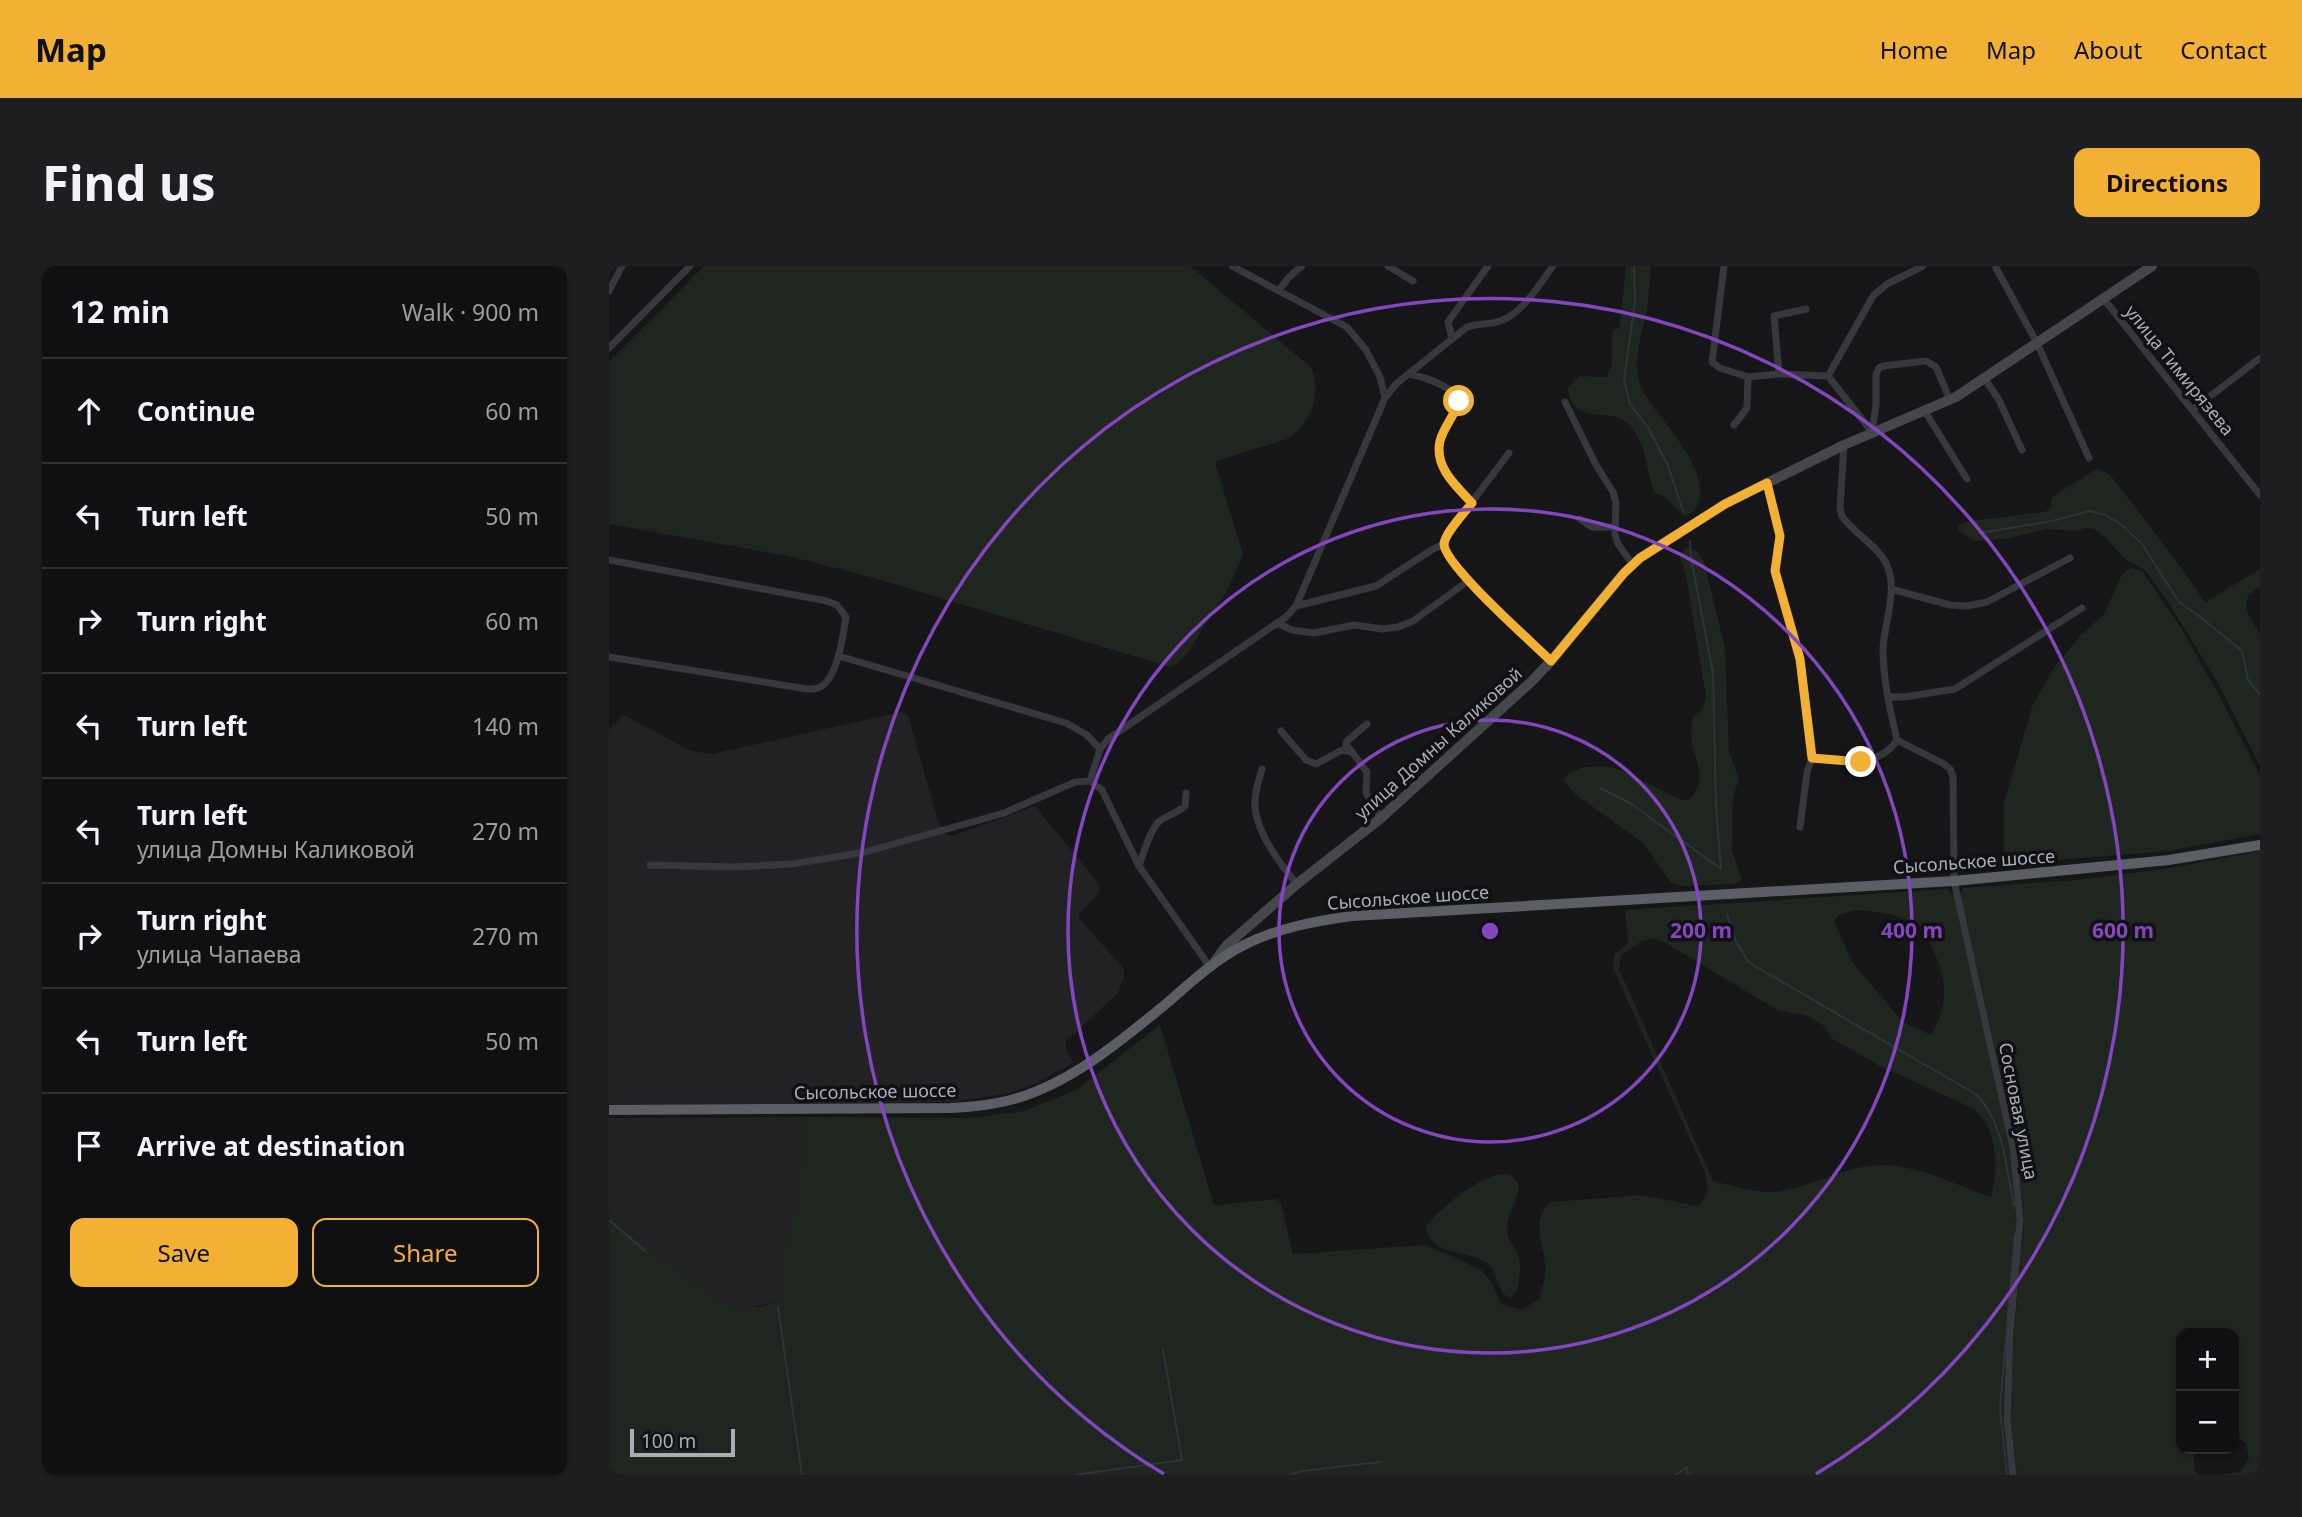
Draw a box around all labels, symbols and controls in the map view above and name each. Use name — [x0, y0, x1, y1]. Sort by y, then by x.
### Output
text: Map — [35, 27, 107, 72]
text: Home — [1880, 33, 1948, 66]
text: Map — [1986, 33, 2036, 66]
text: About — [2074, 33, 2142, 66]
text: Contact — [2180, 33, 2267, 66]
button: Directions — [2074, 148, 2260, 217]
text: Find us — [42, 149, 216, 215]
text: 12 min — [70, 291, 170, 332]
text: Walk · 900 m — [402, 296, 539, 328]
street label: улица Тимирязева — [2120, 300, 2240, 440]
route start — [1443, 385, 1474, 416]
icon: ahead — [70, 392, 108, 430]
text: Continue — [137, 393, 255, 429]
text: 60 m — [485, 395, 539, 427]
icon: left — [70, 497, 108, 535]
text: Turn left — [137, 498, 248, 534]
text: 50 m — [485, 500, 539, 532]
icon: right — [70, 602, 108, 640]
text: Turn right — [137, 603, 267, 639]
text: 60 m — [485, 605, 539, 637]
street label: улица Домны Каликовой — [1349, 661, 1527, 825]
icon: left — [70, 707, 108, 745]
text: Turn left — [137, 708, 248, 744]
text: 140 m — [472, 710, 539, 742]
route end — [1845, 746, 1876, 777]
text: Turn left — [137, 797, 248, 833]
icon: left — [70, 812, 108, 850]
text: 270 m — [472, 815, 539, 847]
text: улица Домны Каликовой — [137, 833, 415, 865]
street label: Сысольское шоссе — [1892, 843, 2056, 879]
street label: Сысольское шоссе — [1326, 879, 1490, 915]
text: Turn right — [137, 902, 267, 938]
text: 200 m — [1670, 916, 1732, 944]
text: 400 m — [1881, 916, 1943, 944]
text: 600 m — [2092, 916, 2154, 944]
icon: right — [70, 917, 108, 955]
centre of rings — [1478, 919, 1502, 943]
text: 270 m — [472, 920, 539, 952]
text: улица Чапаева — [137, 938, 302, 970]
icon: left — [70, 1022, 108, 1060]
text: Turn left — [137, 1023, 248, 1059]
text: 50 m — [485, 1025, 539, 1057]
street label: Сосновая улица — [1994, 1040, 2044, 1182]
street label: Сысольское шоссе — [794, 1078, 956, 1104]
icon: arrive — [70, 1127, 108, 1165]
text: Arrive at destination — [137, 1128, 406, 1164]
button: Save — [70, 1218, 298, 1287]
button: Share — [312, 1218, 539, 1287]
map controls — [2176, 1328, 2239, 1454]
button: + — [2176, 1328, 2239, 1391]
button: − — [2176, 1391, 2239, 1454]
scale bar — [630, 1426, 735, 1458]
text: 100 m — [641, 1428, 696, 1454]

